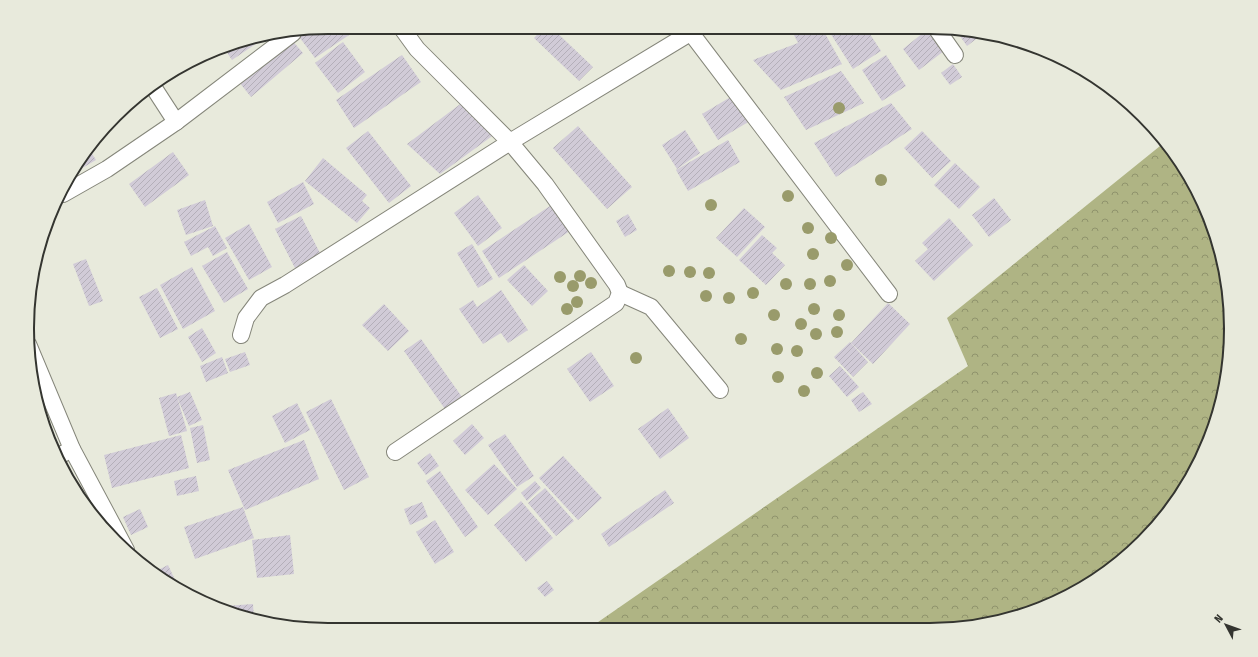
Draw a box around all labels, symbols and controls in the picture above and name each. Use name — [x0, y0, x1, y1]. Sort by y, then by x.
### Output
north arrow — [1206, 605, 1246, 645]
text: N — [1212, 612, 1226, 626]

